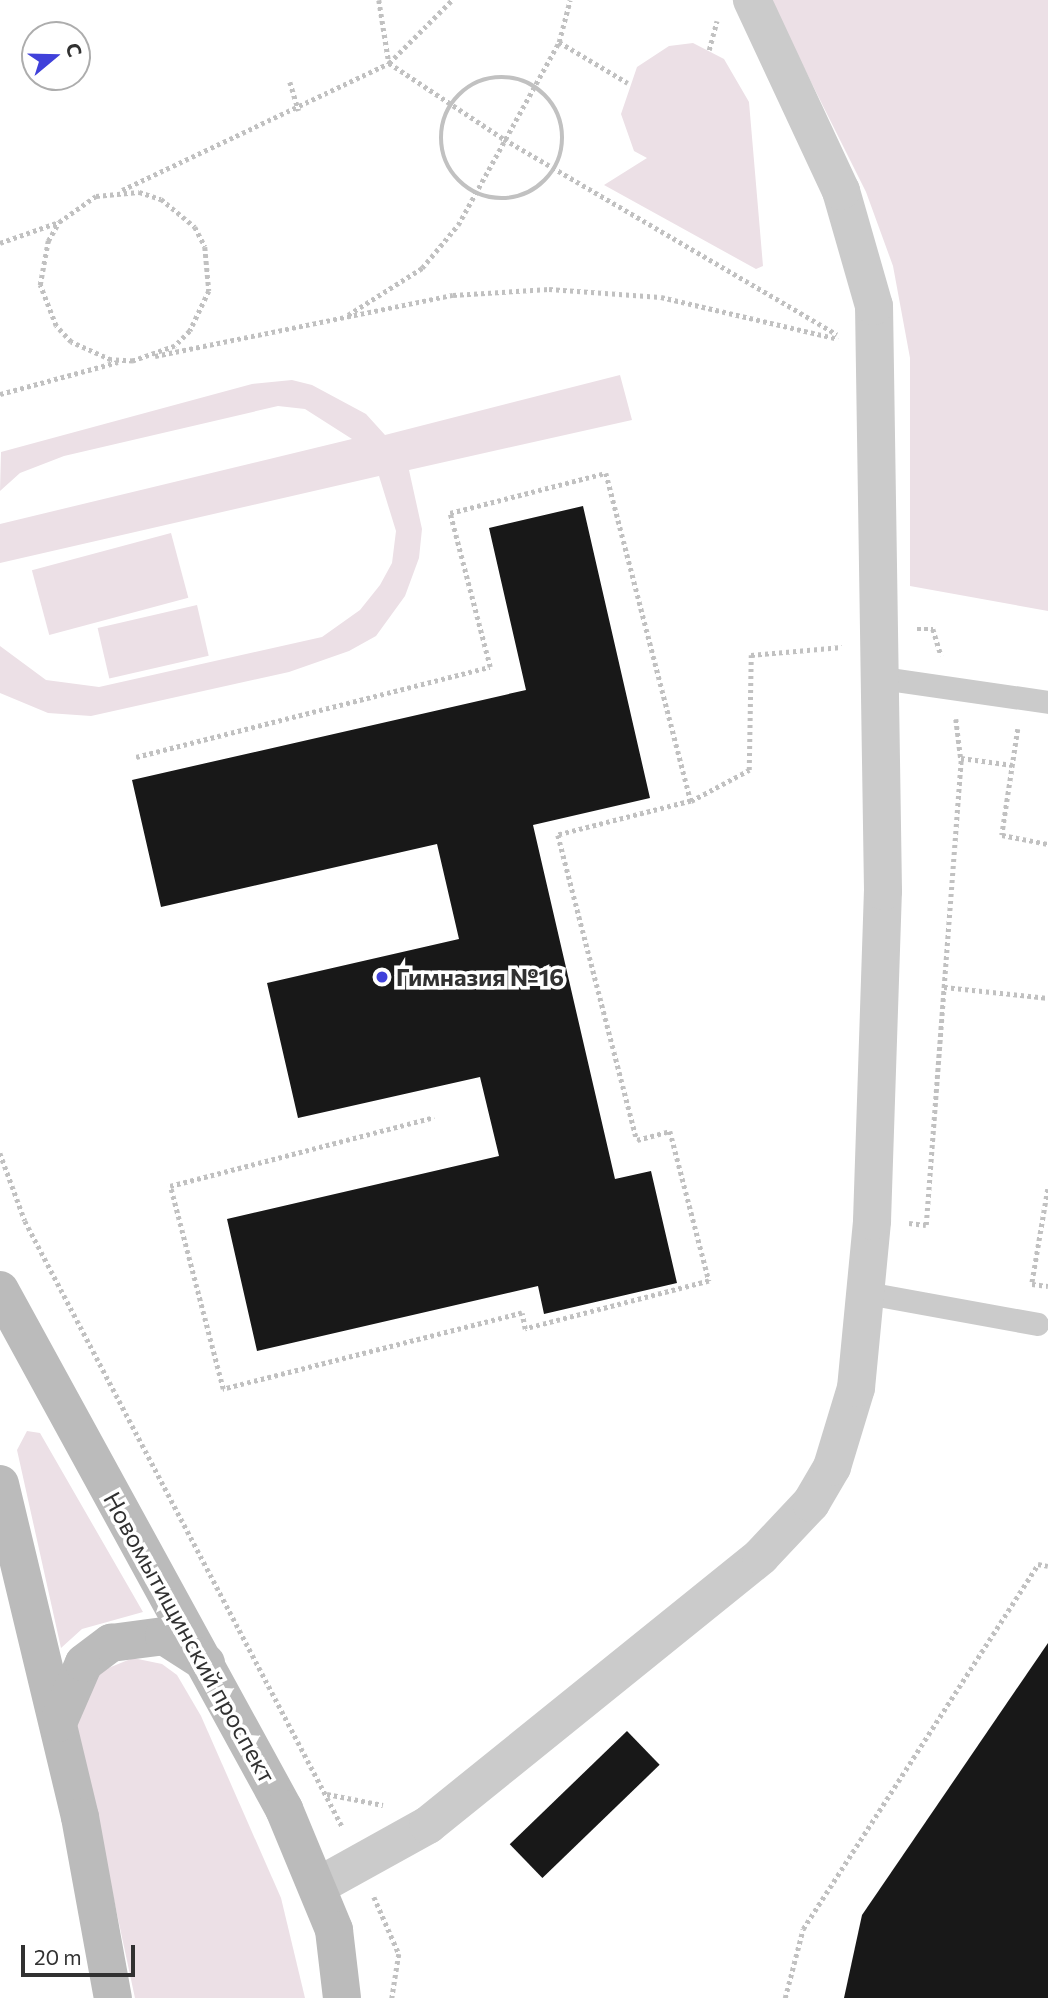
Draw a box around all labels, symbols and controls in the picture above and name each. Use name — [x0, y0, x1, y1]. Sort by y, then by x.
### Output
north arrow — [21, 21, 91, 91]
text: С — [61, 40, 87, 60]
place label: Гимназия №16 — [396, 963, 564, 991]
marker: Гимназия №16 — [374, 969, 390, 985]
street label: Новомытищинский проспект — [98, 1487, 282, 1787]
scale bar — [24, 1932, 138, 1976]
text: 20 m — [34, 1944, 82, 1969]

